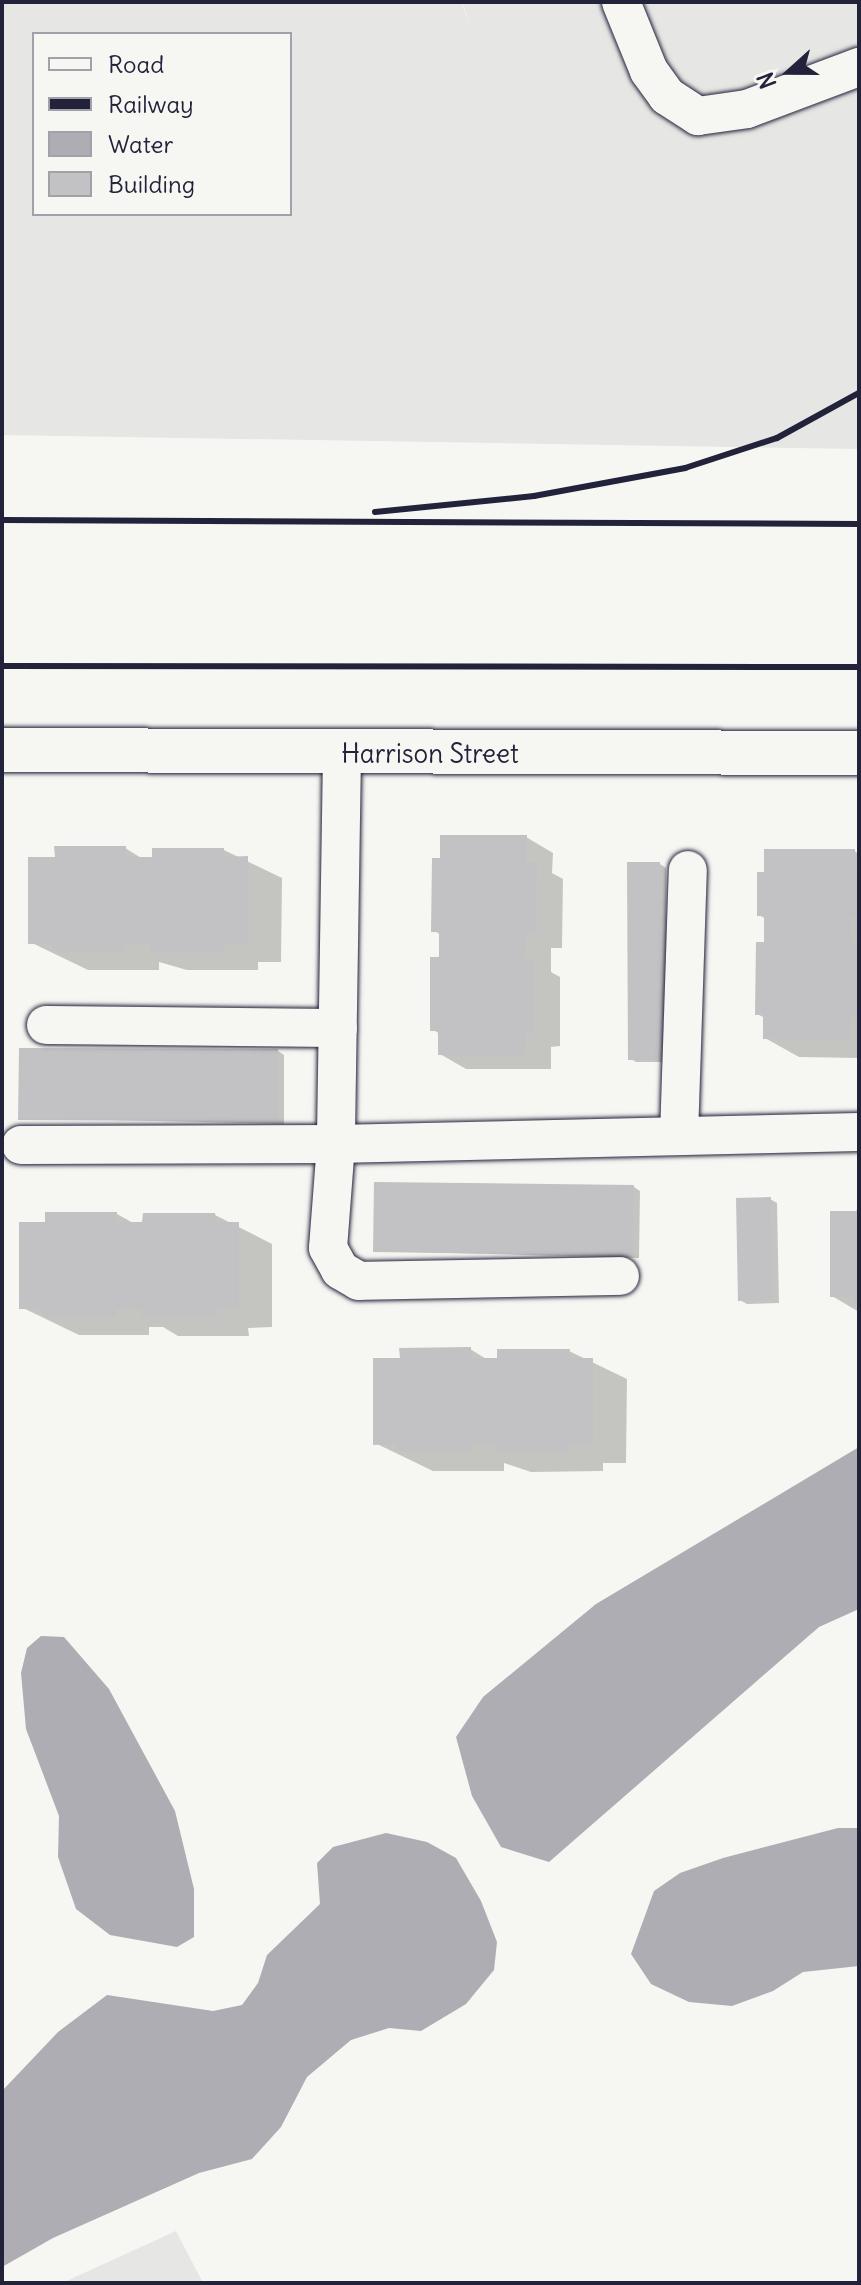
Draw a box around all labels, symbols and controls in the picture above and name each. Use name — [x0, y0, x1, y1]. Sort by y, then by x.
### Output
legend — [32, 32, 292, 216]
north arrow — [749, 32, 829, 112]
text: Road — [108, 49, 164, 79]
text: N — [751, 68, 782, 93]
text: Railway — [108, 89, 194, 119]
text: Water — [108, 129, 173, 159]
text: Building — [108, 169, 195, 199]
street label: Harrison Street — [341, 738, 519, 770]

